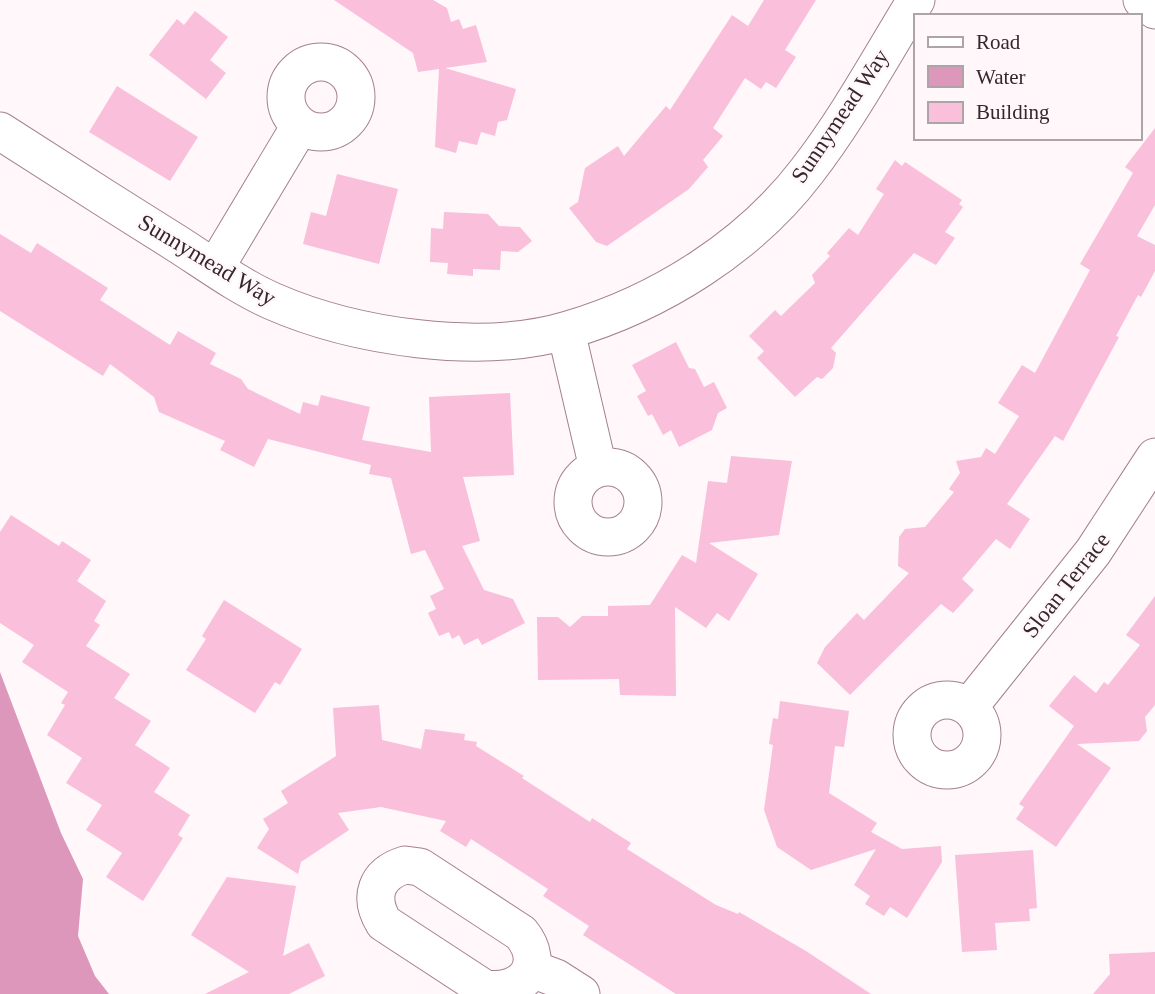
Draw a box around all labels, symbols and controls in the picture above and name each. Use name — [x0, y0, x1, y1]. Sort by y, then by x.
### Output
legend — [914, 14, 1141, 140]
text: Road — [976, 30, 1021, 54]
street label: Sunnymead Way — [786, 44, 894, 187]
text: Water — [976, 65, 1026, 89]
text: Building — [976, 100, 1050, 124]
street label: Sunnymead Way — [134, 209, 281, 311]
street label: Sloan Terrace — [1017, 528, 1115, 642]

